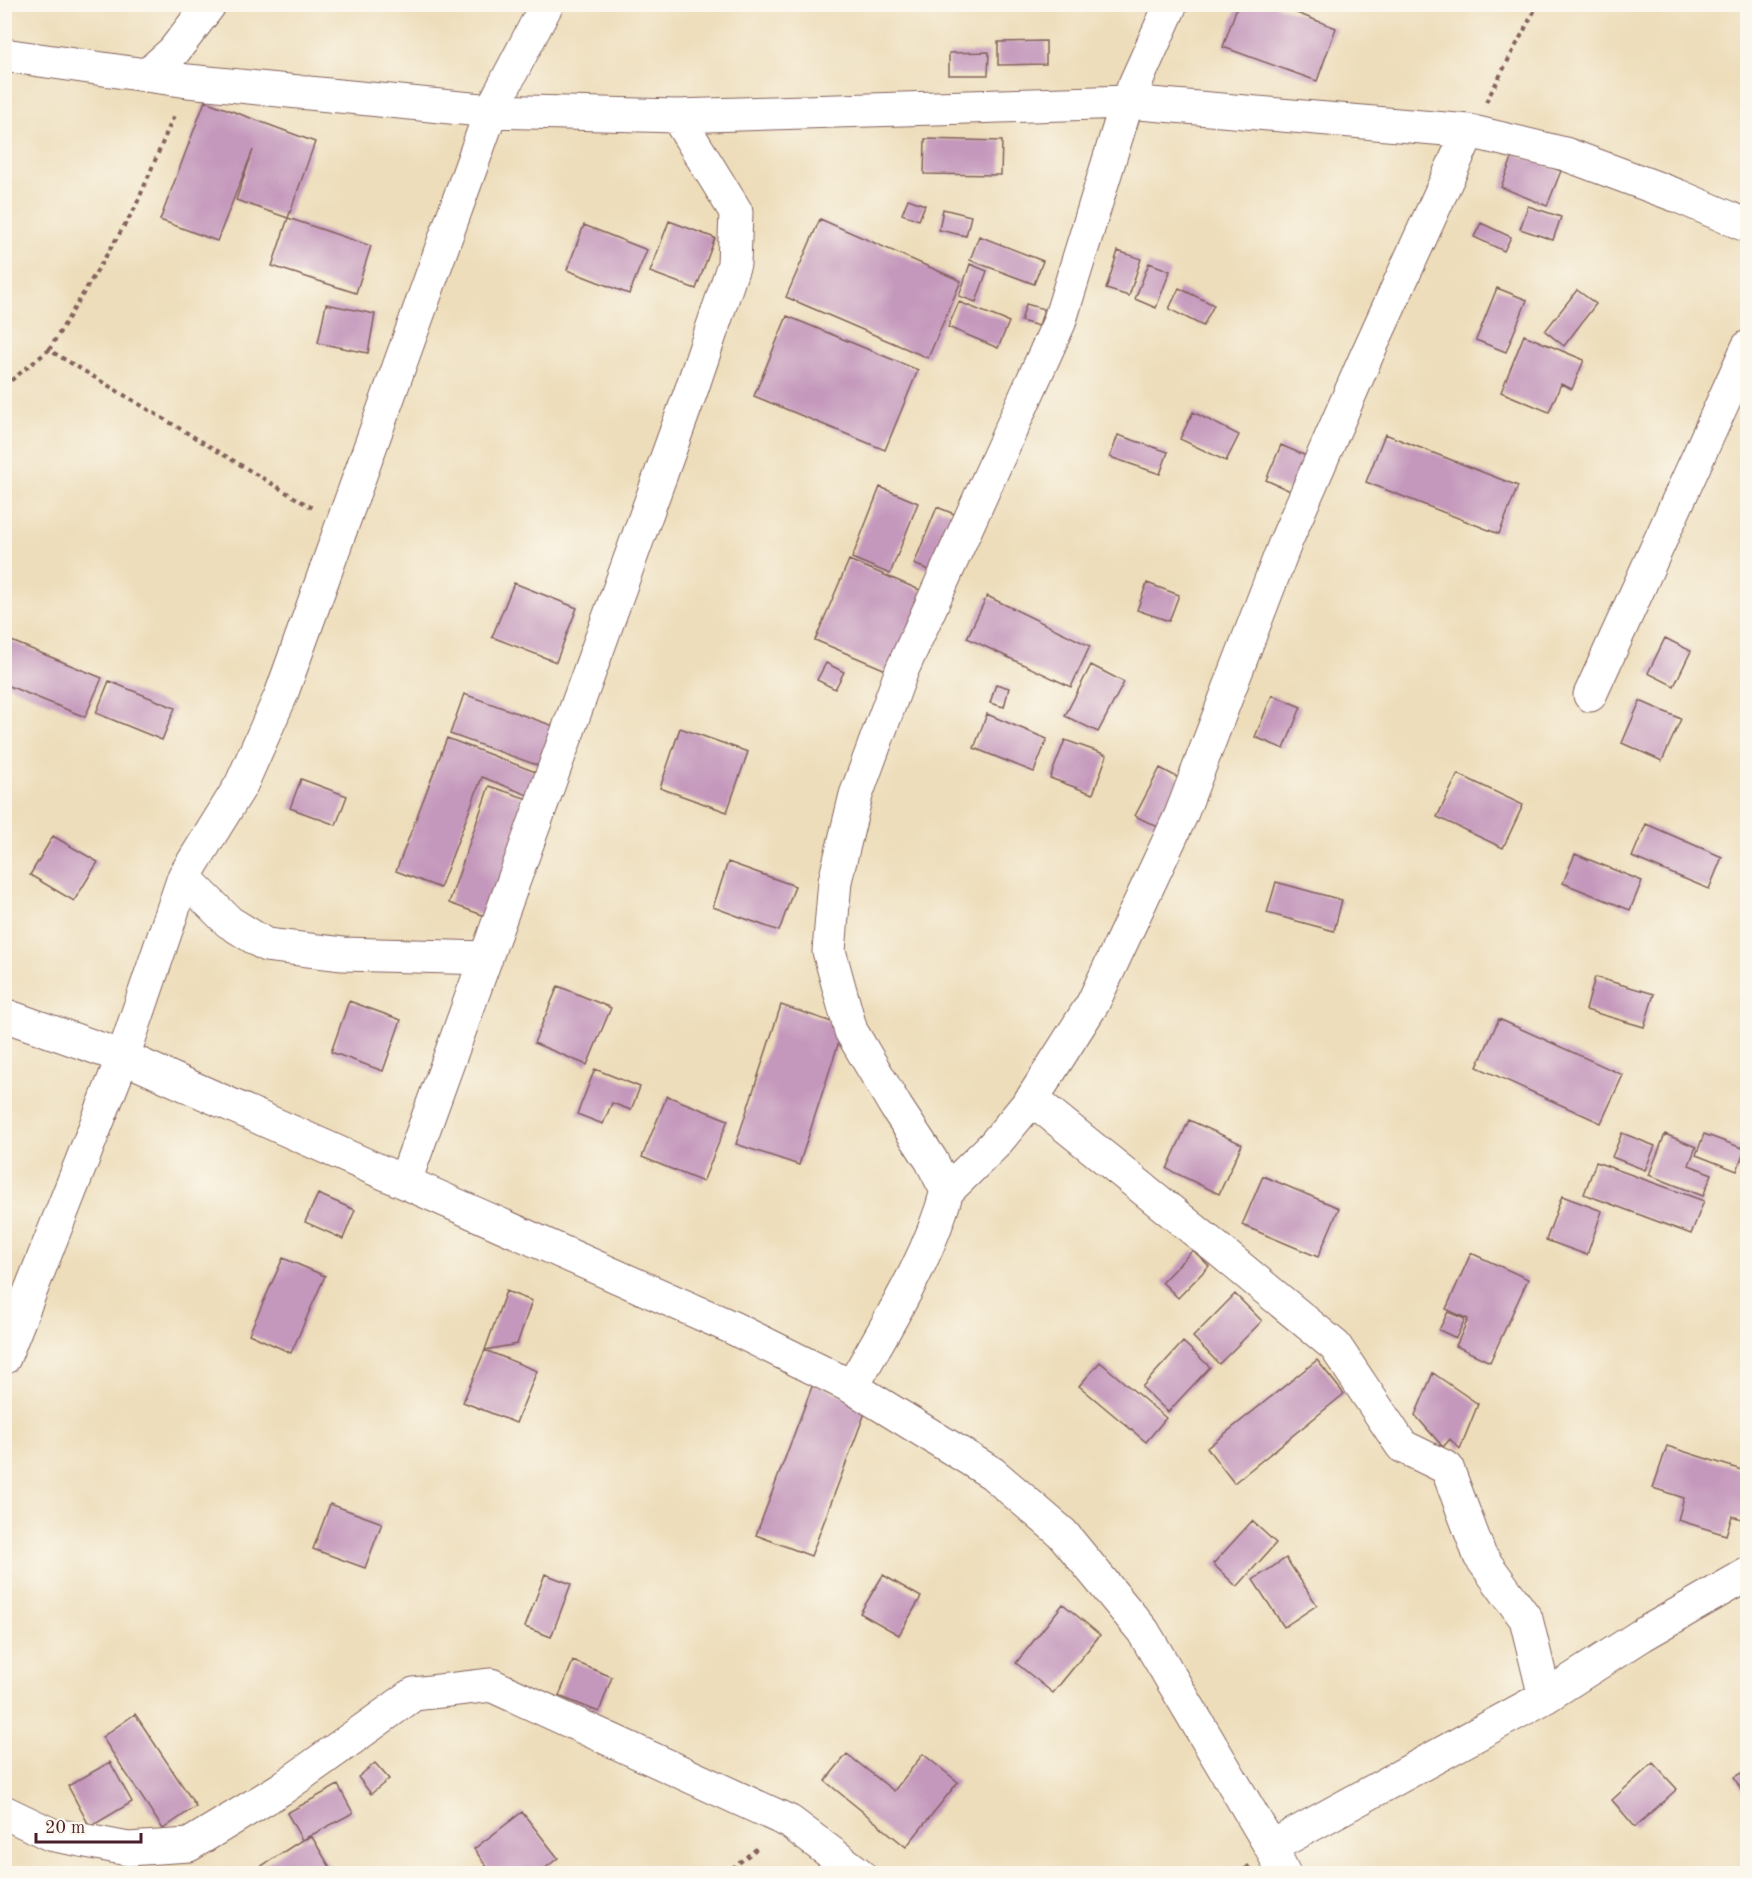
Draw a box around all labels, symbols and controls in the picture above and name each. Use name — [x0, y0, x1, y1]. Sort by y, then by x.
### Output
scale bar — [36, 1806, 141, 1844]
text: 20 m — [45, 1819, 85, 1837]

